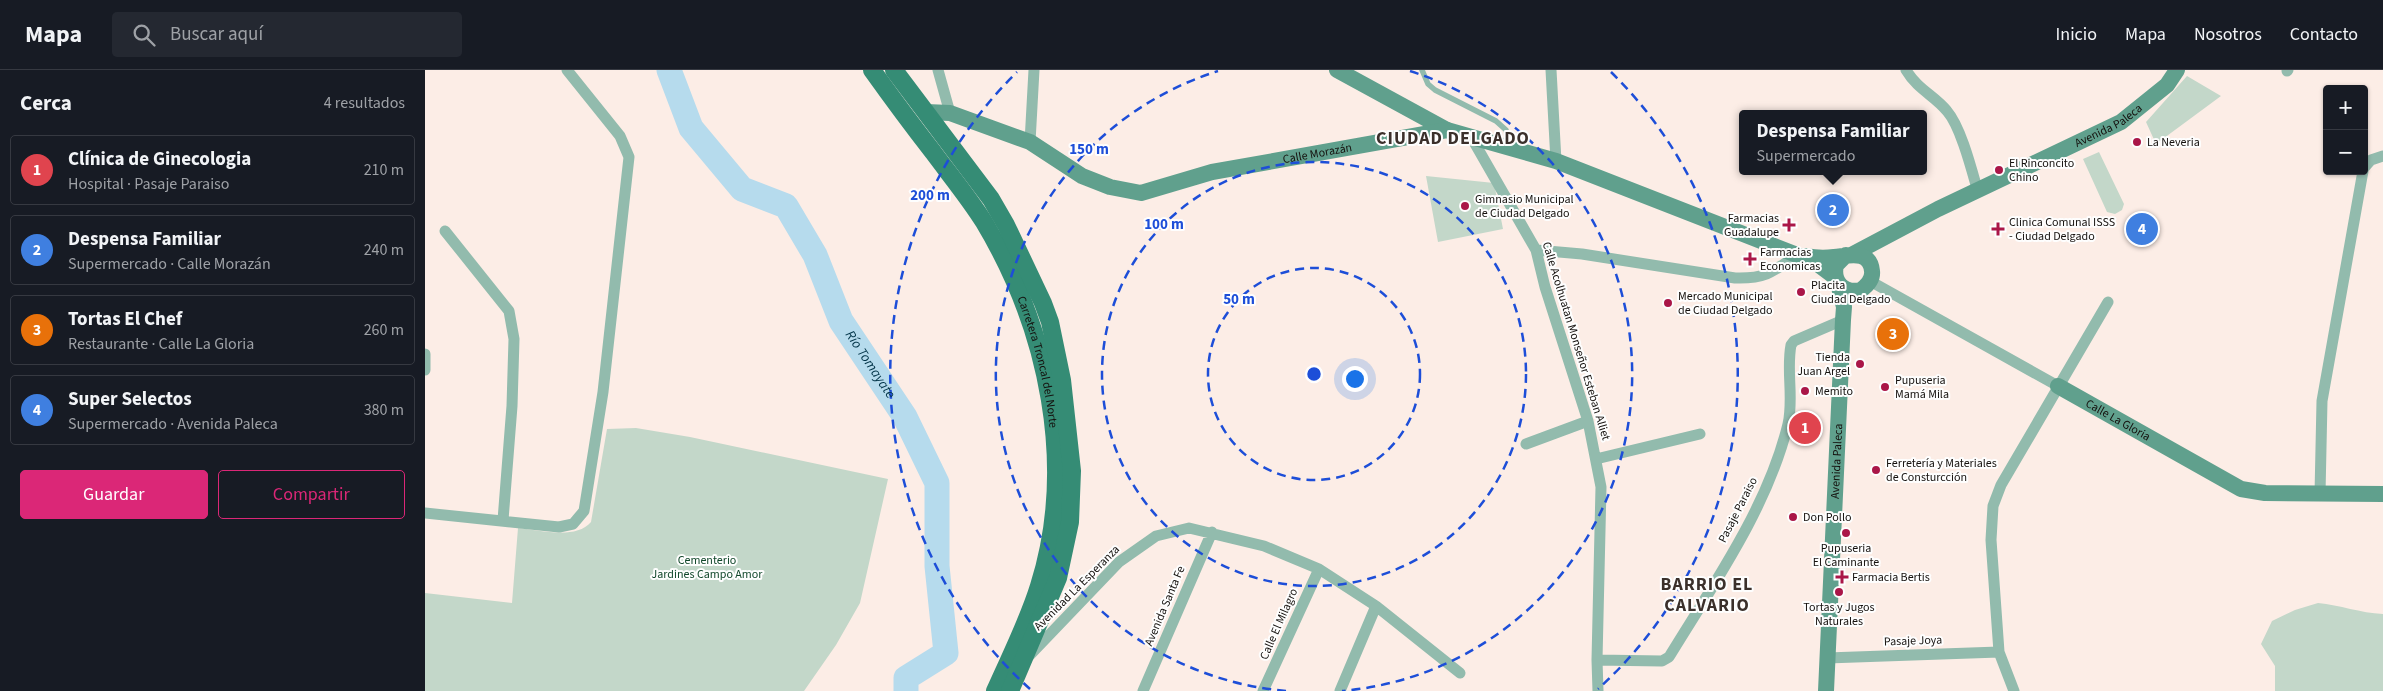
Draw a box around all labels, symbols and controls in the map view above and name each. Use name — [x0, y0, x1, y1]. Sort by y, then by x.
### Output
search box — [112, 12, 462, 57]
text: Mapa — [25, 17, 82, 52]
icon: search — [130, 21, 158, 49]
text: Buscar aquí — [170, 21, 263, 48]
text: Inicio — [2056, 22, 2097, 47]
text: Mapa — [2125, 22, 2166, 47]
text: Nosotros — [2194, 22, 2262, 47]
text: Contacto — [2290, 22, 2358, 47]
map controls — [2323, 85, 2368, 175]
button: + — [2323, 85, 2368, 130]
text: Cerca — [20, 88, 72, 118]
text: 4 resultados — [324, 92, 405, 114]
street label: Avenida Paleca — [2072, 100, 2146, 151]
popup — [1739, 110, 1927, 175]
text: Despensa Familiar — [1756, 118, 1910, 145]
district label: CIUDAD DELGADO — [1376, 126, 1530, 151]
button: − — [2323, 130, 2368, 175]
place label: La Neveria — [2147, 134, 2200, 151]
marker: La Neveria — [2131, 136, 2143, 148]
text: 150 m — [1069, 139, 1109, 160]
street label: Calle Morazán — [1281, 139, 1353, 168]
text: Supermercado — [1756, 145, 1855, 167]
text: Clínica de Ginecologia — [68, 146, 251, 173]
place label: El Rinconcito Chino — [2009, 155, 2074, 186]
text: 1 — [33, 159, 41, 181]
text: 210 m — [364, 159, 404, 181]
marker: El Rinconcito Chino — [1993, 164, 2005, 176]
text: Hospital · Pasaje Paraiso — [68, 173, 229, 195]
text: 200 m — [910, 185, 950, 206]
place label: Gimnasio Municipal de Ciudad Delgado — [1475, 191, 1574, 222]
pin: 2 — [1817, 191, 1849, 229]
marker: Gimnasio Municipal de Ciudad Delgado — [1459, 200, 1471, 212]
place label: Farmacias Guadalupe — [1724, 210, 1779, 241]
pin: 4 — [2126, 210, 2158, 248]
text: 100 m — [1144, 214, 1184, 235]
place label: Clinica Comunal ISSS - Ciudad Delgado — [2009, 214, 2115, 245]
marker: Farmacias Guadalupe — [1783, 219, 1795, 231]
marker: Clinica Comunal ISSS - Ciudad Delgado — [1991, 222, 2005, 236]
text: Despensa Familiar — [68, 226, 221, 253]
text: 2 — [33, 239, 41, 261]
text: 240 m — [364, 239, 404, 261]
street label: Calle Acolhuatan Monseñor Esteban Alliet — [1538, 240, 1614, 442]
place label: Farmacias Economicas — [1760, 244, 1820, 275]
text: Supermercado · Calle Morazán — [68, 253, 271, 275]
marker: Farmacias Economicas — [1744, 253, 1756, 265]
place label: Placita Ciudad Delgado — [1811, 277, 1891, 308]
marker: Placita Ciudad Delgado — [1795, 286, 1807, 298]
place label: Mercado Municipal de Ciudad Delgado — [1678, 288, 1773, 319]
text: 50 m — [1223, 289, 1255, 310]
street label: Carretera Troncal del Norte — [1013, 294, 1062, 429]
marker: Mercado Municipal de Ciudad Delgado — [1662, 297, 1674, 309]
text: Tortas El Chef — [68, 306, 182, 333]
pin: 3 — [1877, 315, 1909, 353]
text: 3 — [33, 319, 41, 341]
text: 260 m — [364, 319, 404, 341]
water label: Río Tomayate — [840, 327, 900, 403]
text: Restaurante · Calle La Gloria — [68, 333, 254, 355]
place label: Tienda Juan Argel — [1797, 349, 1850, 380]
marker: Tienda Juan Argel — [1854, 358, 1866, 370]
centre of rings — [1305, 365, 1323, 383]
your location — [1342, 366, 1368, 392]
place label: Pupuseria Mamá Mila — [1895, 372, 1949, 403]
marker: Pupuseria Mamá Mila — [1879, 381, 1891, 393]
place label: Memito — [1815, 383, 1853, 400]
marker: Memito — [1799, 385, 1811, 397]
text: Super Selectos — [68, 386, 192, 413]
street label: Calle La Gloria — [2083, 395, 2154, 445]
text: 4 — [33, 399, 41, 421]
text: 380 m — [364, 399, 404, 421]
pin: 1 — [1789, 409, 1821, 447]
text: Supermercado · Avenida Paleca — [68, 413, 278, 435]
street label: Avenida Paleca — [1826, 423, 1847, 499]
place label: Ferretería y Materiales de Consturcción — [1886, 455, 1997, 486]
marker: Ferretería y Materiales de Consturcción — [1870, 464, 1882, 476]
button: Guardar — [20, 470, 208, 519]
button: Compartir — [218, 470, 405, 519]
street label: Pasaje Paraiso — [1714, 474, 1762, 546]
place label: Don Pollo — [1803, 509, 1851, 526]
marker: Don Pollo — [1787, 511, 1799, 523]
marker: Pupuseria El Caminante — [1840, 527, 1852, 539]
place label: Pupuseria El Caminante — [1813, 540, 1879, 571]
street label: Avenidad La Esperanza — [1030, 541, 1124, 635]
park label: Cementerio Jardines Campo Amor — [652, 552, 763, 583]
street label: Avenida Santa Fe — [1140, 563, 1190, 649]
place label: Farmacia Bertis — [1852, 569, 1930, 586]
marker: Farmacia Bertis — [1836, 571, 1848, 583]
district label: BARRIO EL CALVARIO — [1661, 572, 1753, 618]
street label: Calle El Milagro — [1256, 586, 1302, 662]
marker: Tortas y Jugos Naturales — [1833, 586, 1845, 598]
place label: Tortas y Jugos Naturales — [1803, 599, 1875, 630]
street label: Pasaje Joya — [1884, 631, 1942, 651]

